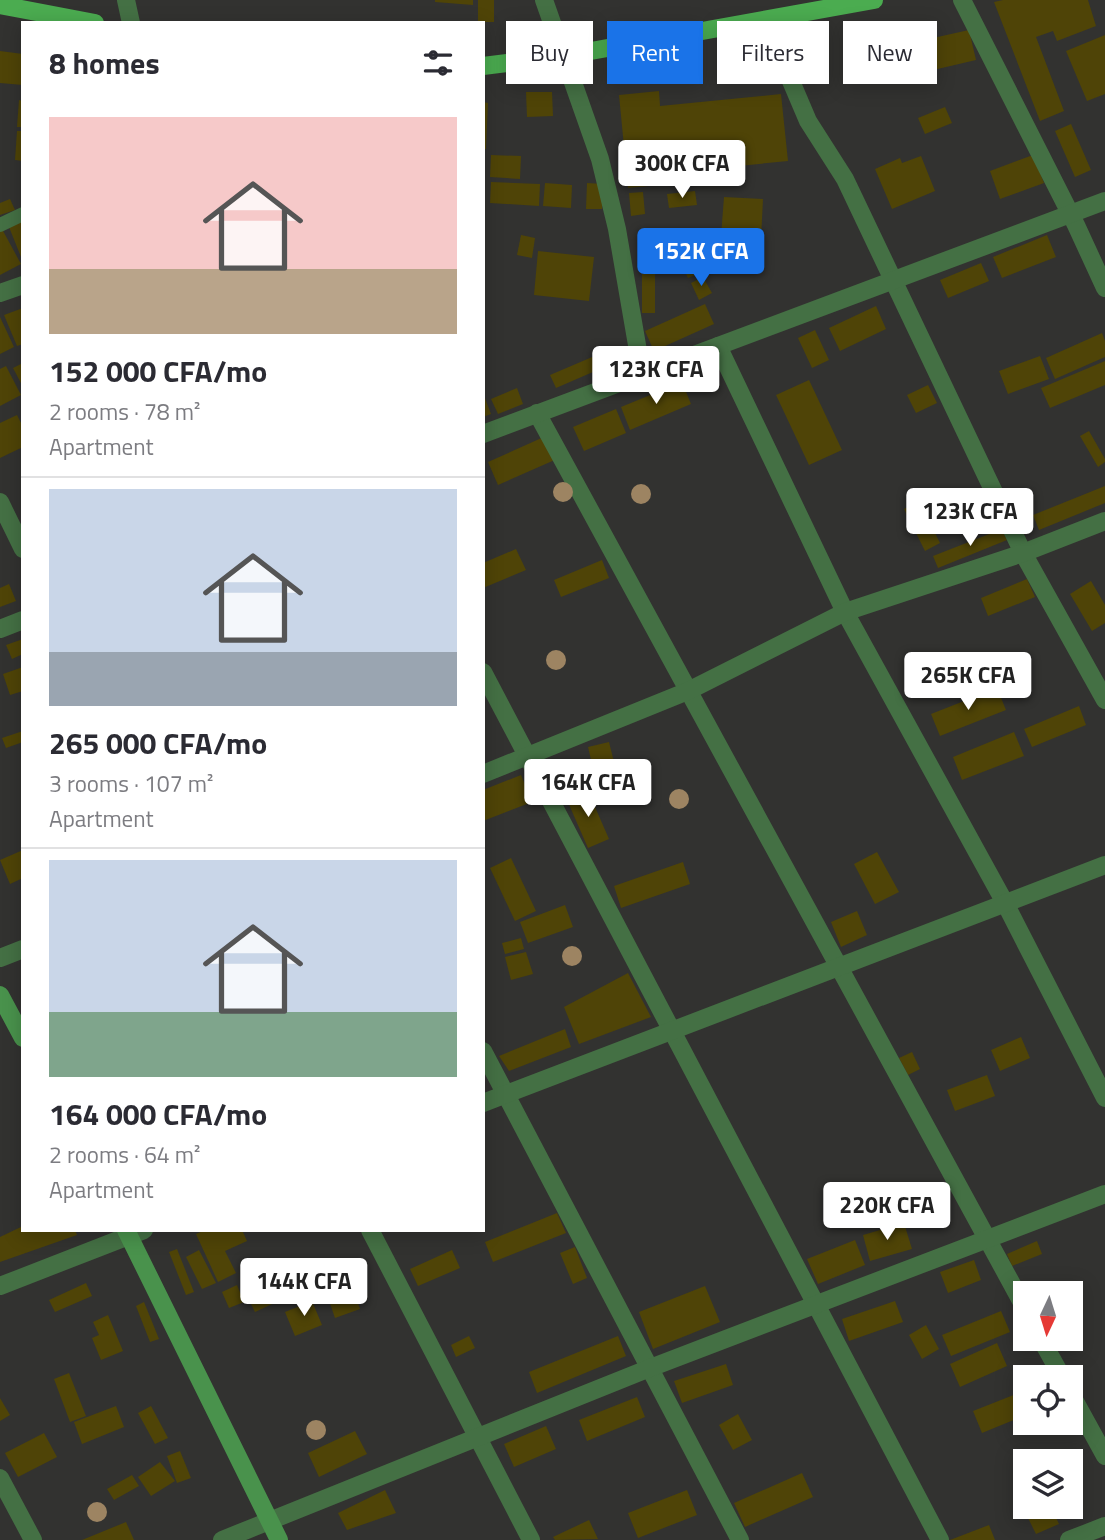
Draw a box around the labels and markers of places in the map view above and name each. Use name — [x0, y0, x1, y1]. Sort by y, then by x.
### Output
pin: 300K CFA — [610, 140, 754, 200]
pin: 152K CFA — [629, 229, 773, 288]
pin: 123K CFA — [584, 346, 728, 406]
pin: 123K CFA — [898, 489, 1042, 548]
pin: 265K CFA — [896, 652, 1040, 712]
pin: 164K CFA — [516, 760, 660, 819]
pin: 220K CFA — [815, 1182, 959, 1242]
pin: 144K CFA — [232, 1258, 376, 1318]

